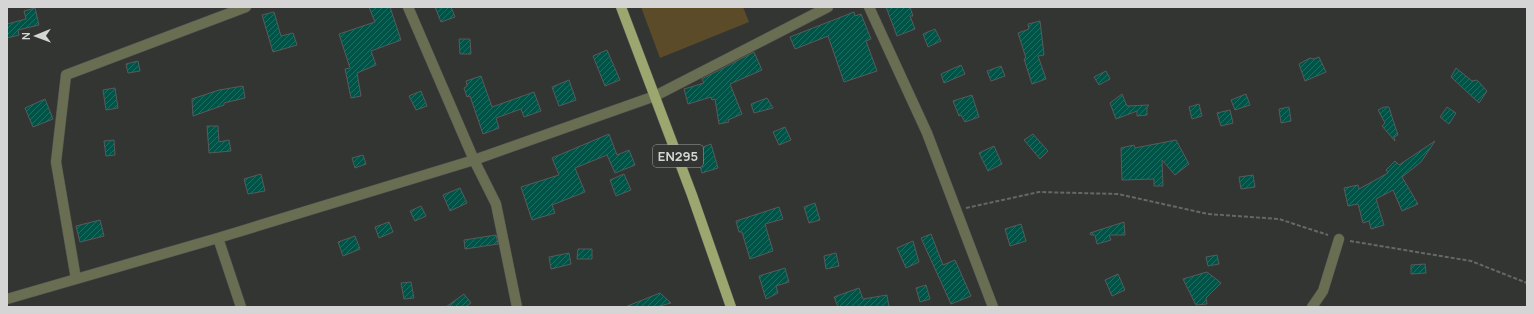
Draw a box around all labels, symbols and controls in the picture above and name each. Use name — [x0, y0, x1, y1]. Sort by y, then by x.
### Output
north arrow — [16, 16, 56, 56]
text: N — [18, 32, 33, 40]
road number: EN295 — [653, 145, 703, 167]

